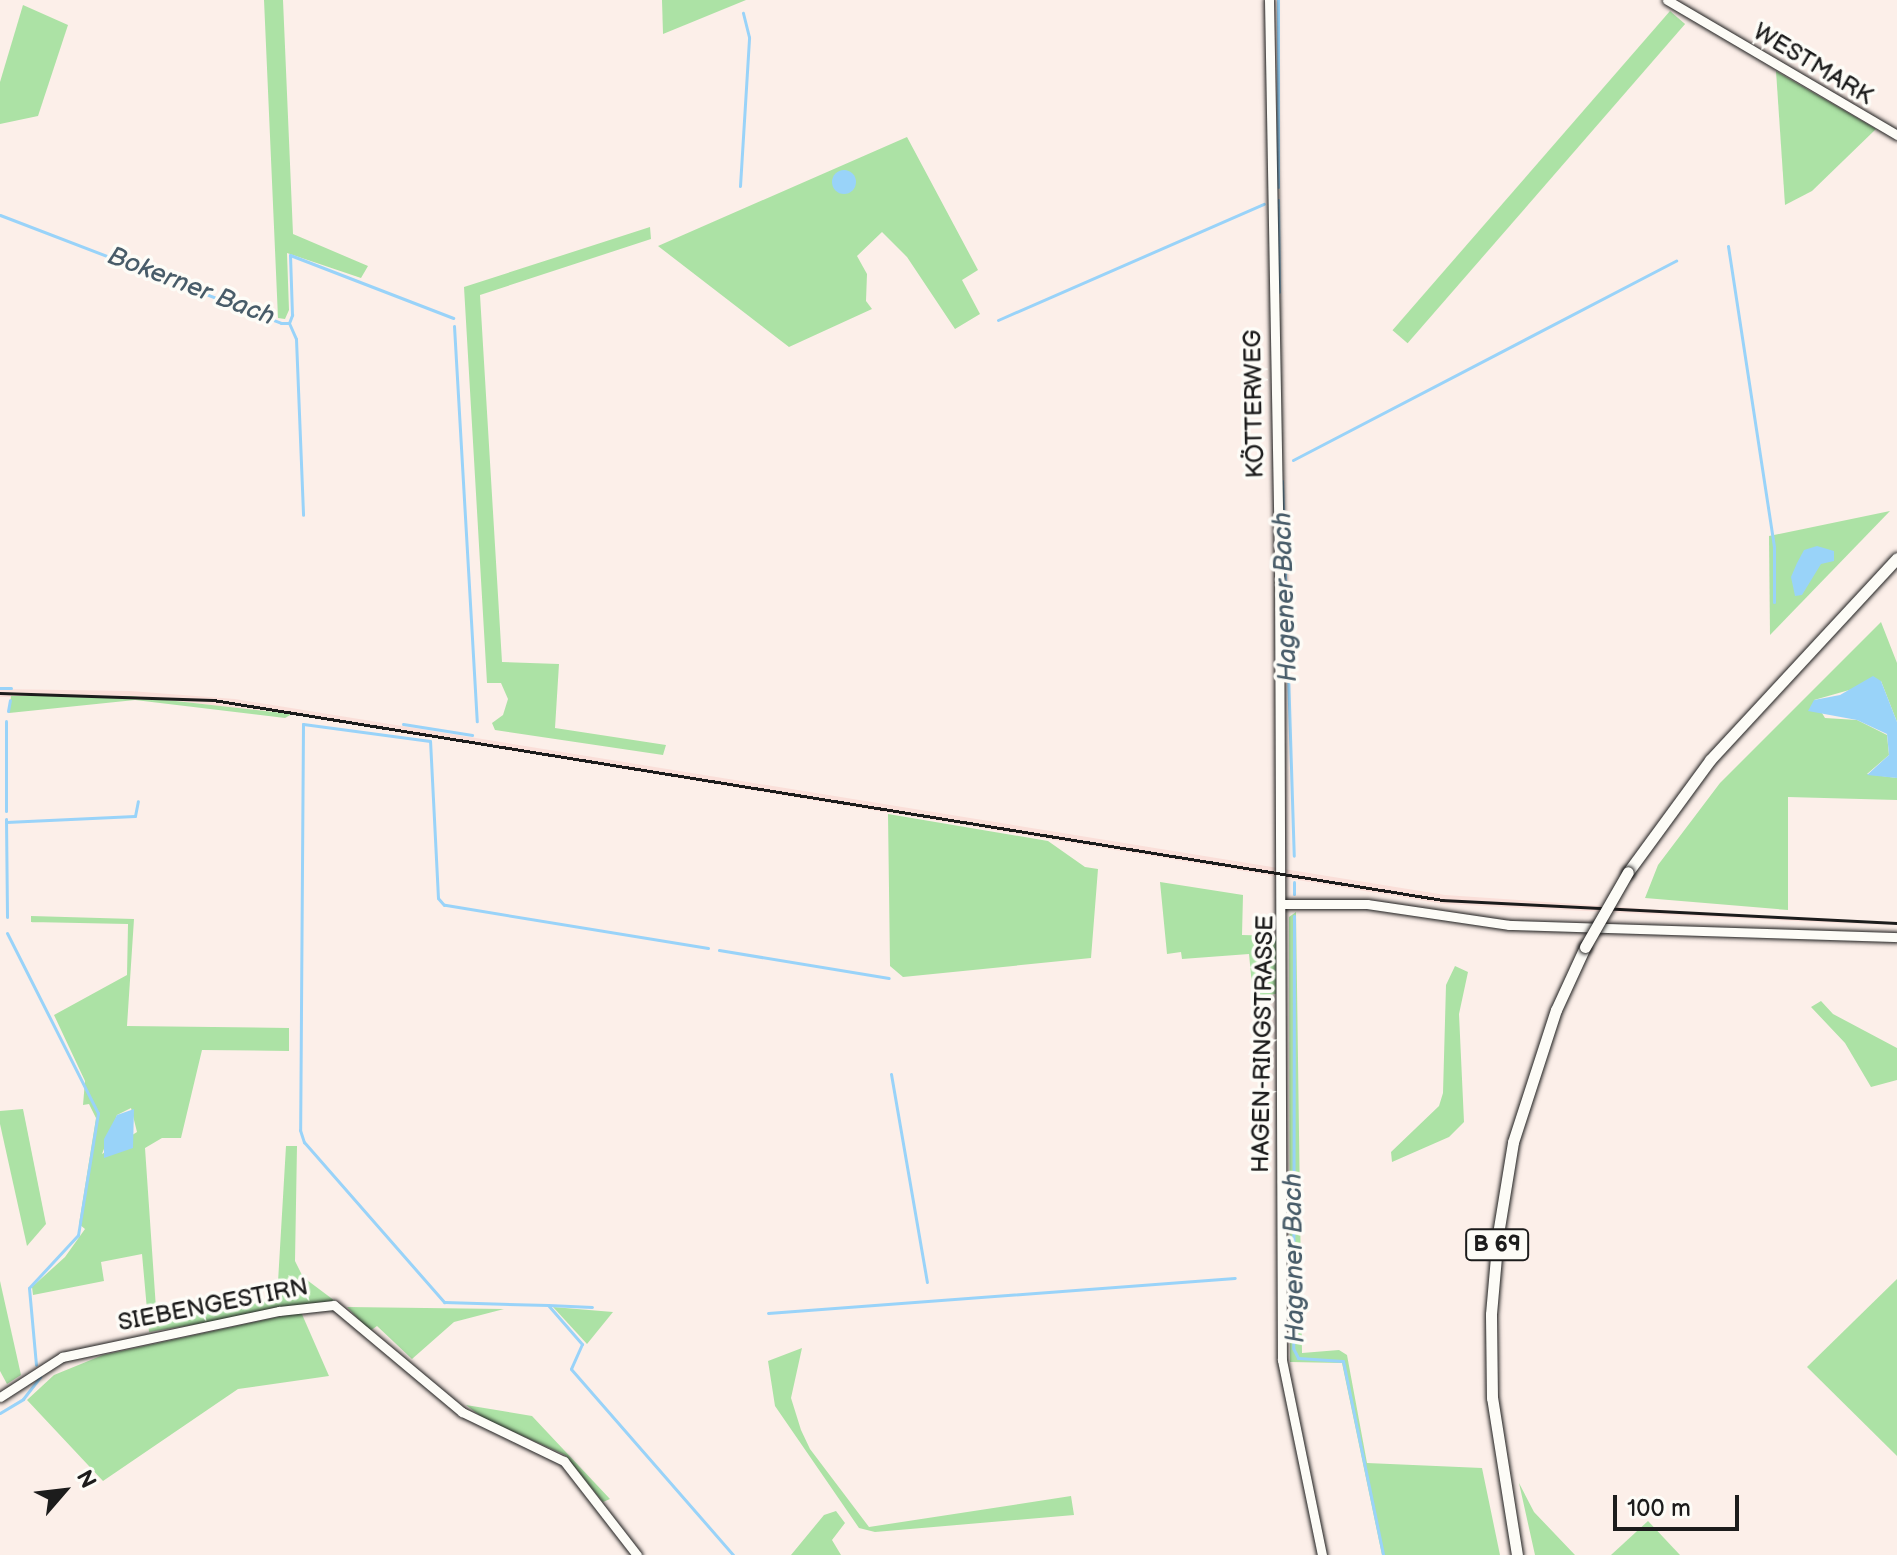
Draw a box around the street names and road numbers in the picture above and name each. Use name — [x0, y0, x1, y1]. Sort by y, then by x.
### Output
street label: WESTMARK — [1748, 17, 1878, 111]
street label: KÖTTERWEG — [1238, 329, 1270, 479]
street label: HAGEN-RINGSTRASSE — [1246, 915, 1280, 1173]
road number: B 69 — [1465, 1227, 1529, 1263]
street label: SIEBENGESTIRN — [116, 1272, 310, 1338]

